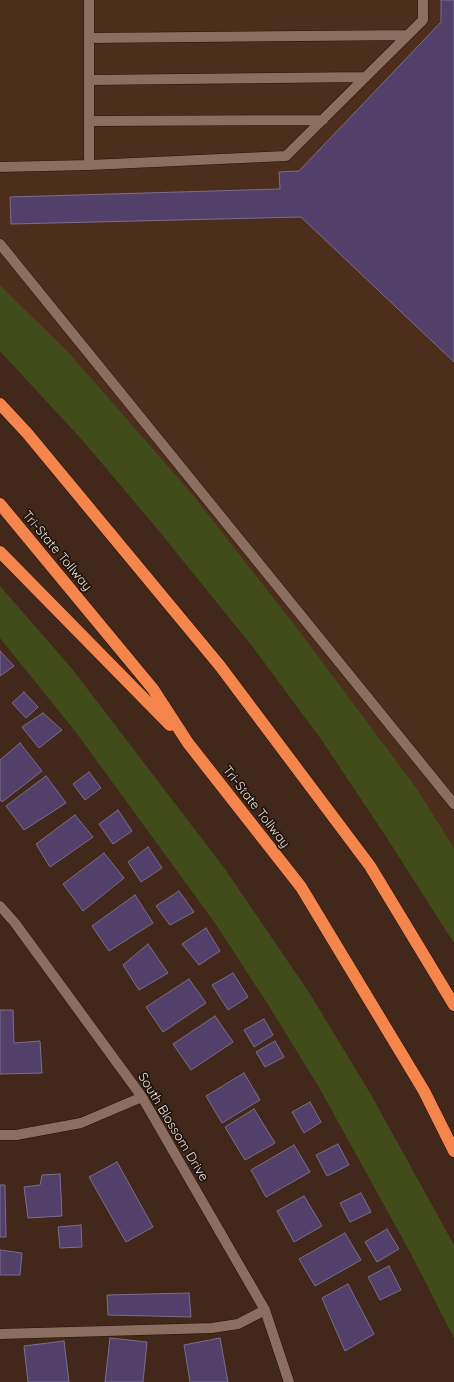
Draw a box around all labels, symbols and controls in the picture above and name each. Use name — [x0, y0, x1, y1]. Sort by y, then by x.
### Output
street label: Tri-State Tollway — [19, 508, 95, 594]
street label: Tri-State Tollway — [219, 763, 293, 851]
street label: South Blossom Drive — [134, 1070, 212, 1184]

